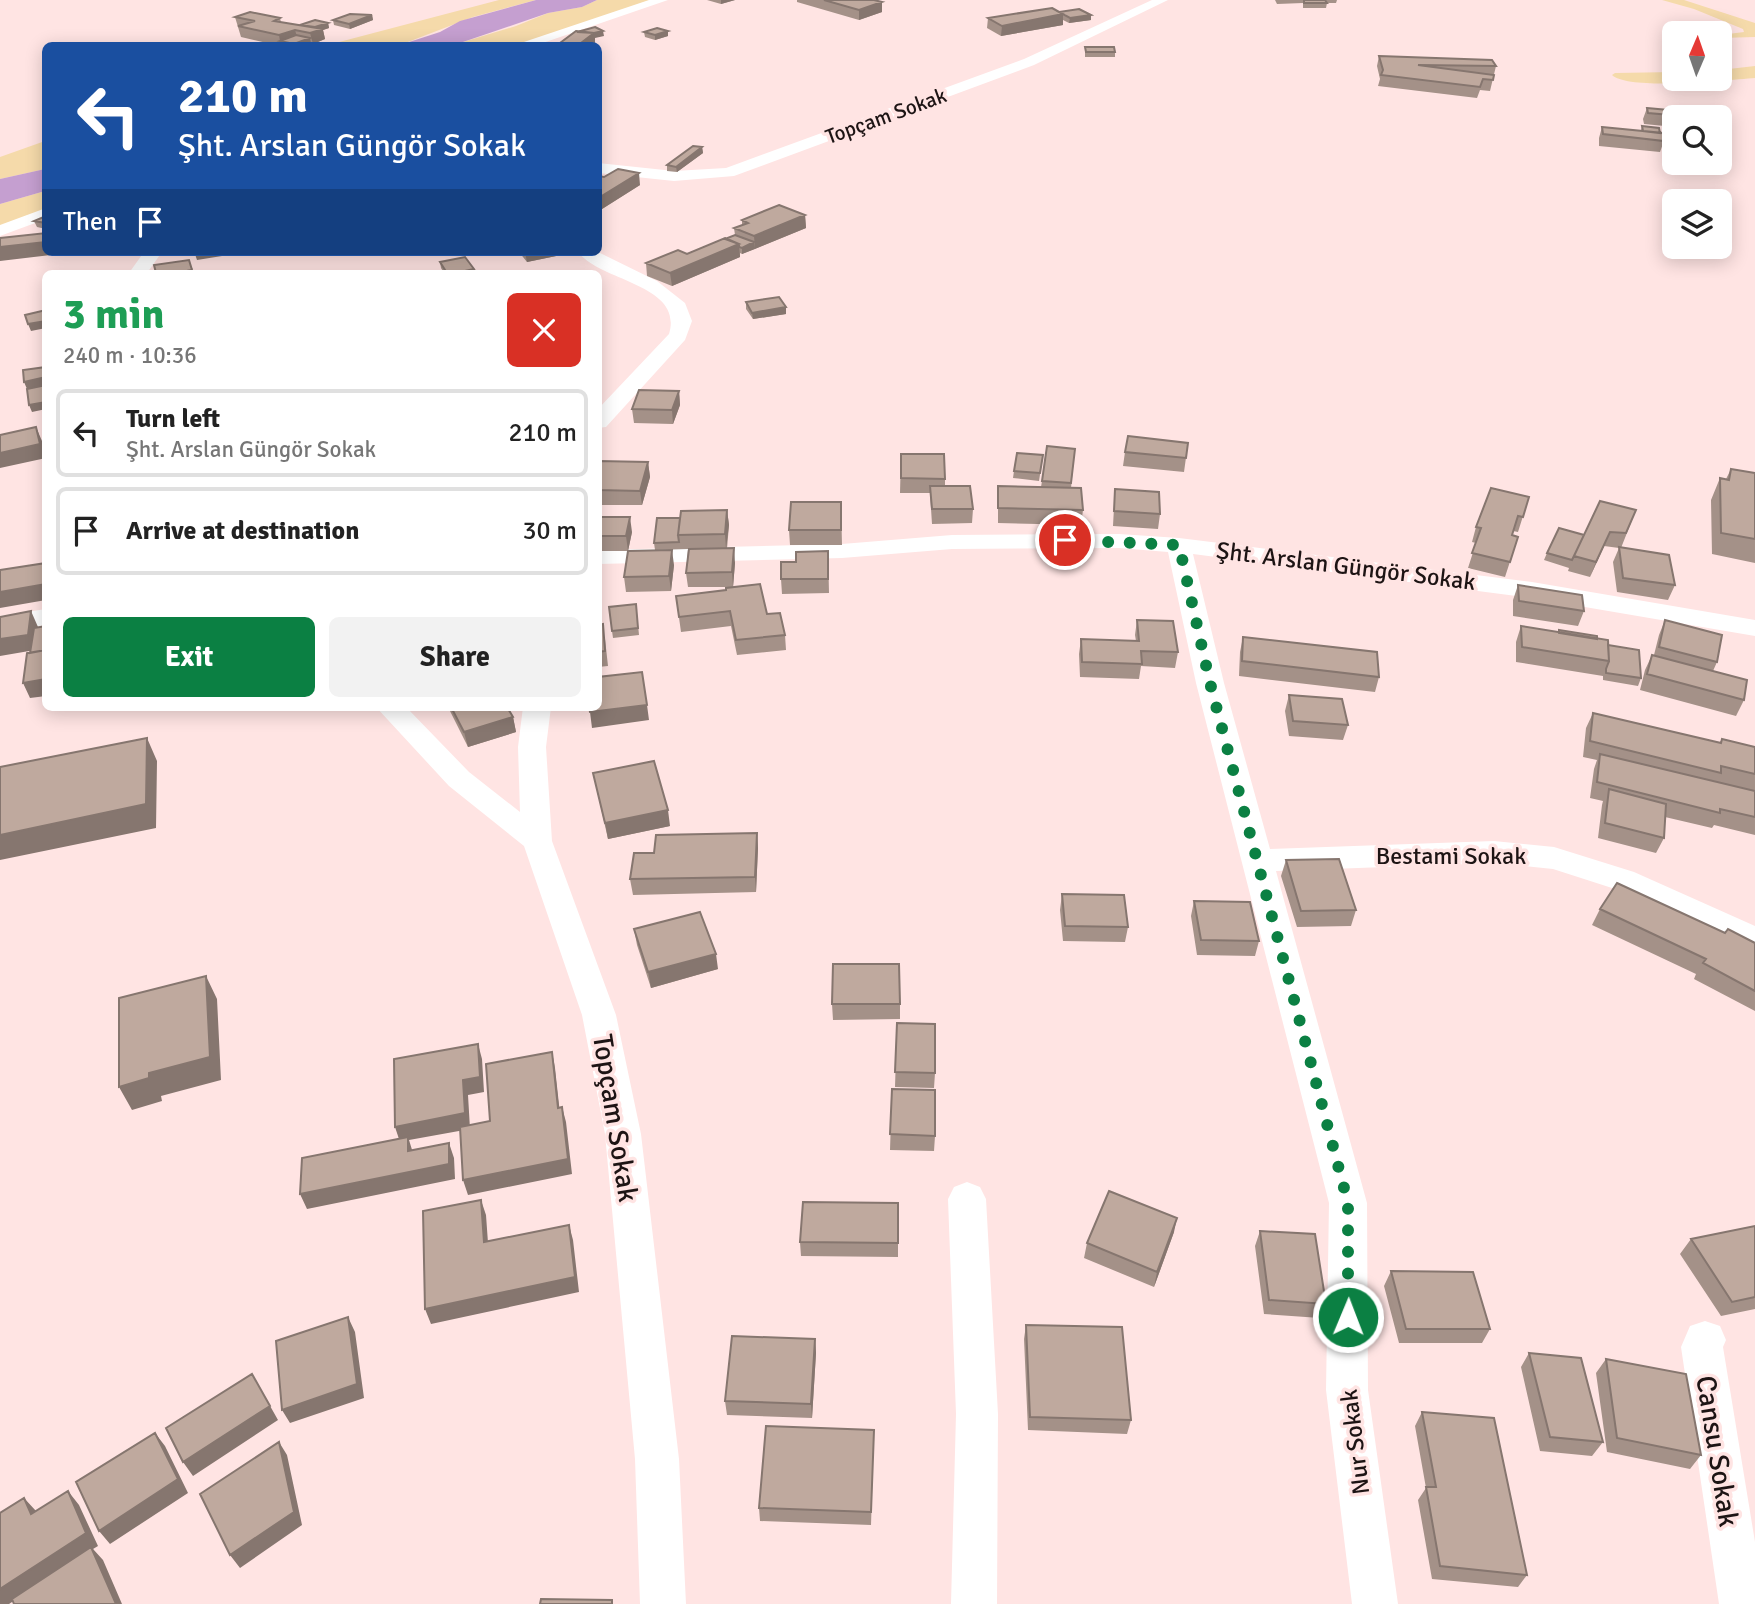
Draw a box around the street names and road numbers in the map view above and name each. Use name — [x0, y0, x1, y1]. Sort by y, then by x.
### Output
street label: Topçam Sokak — [822, 82, 950, 150]
street label: Şht. Arslan Güngör Sokak — [1215, 535, 1477, 597]
street label: Bestami Sokak — [1376, 841, 1526, 871]
street label: Topçam Sokak — [585, 1032, 645, 1204]
street label: Cansu Sokak — [1688, 1373, 1746, 1529]
street label: Nur Sokak — [1334, 1388, 1376, 1496]

